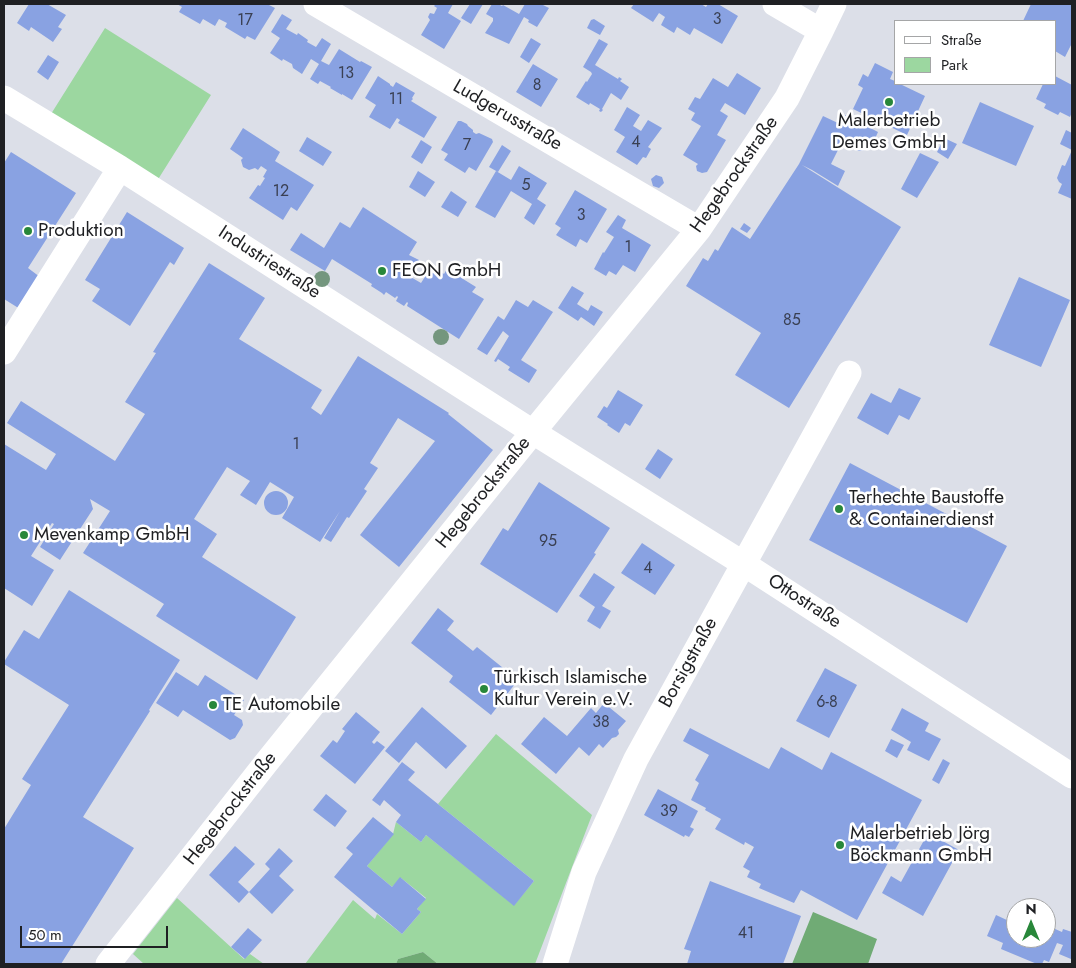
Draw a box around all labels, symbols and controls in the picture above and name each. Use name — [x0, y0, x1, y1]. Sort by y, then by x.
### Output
house number: 3 — [713, 10, 721, 30]
house number: 17 — [237, 11, 253, 31]
legend — [894, 20, 1056, 85]
text: Straße — [941, 29, 981, 51]
text: Park — [941, 54, 968, 76]
house number: 13 — [338, 64, 354, 84]
street label: Ludgerusstraße — [448, 76, 566, 156]
house number: 8 — [533, 76, 541, 96]
house number: 11 — [389, 90, 403, 110]
marker: Malerbetrieb Demes GmbH — [883, 96, 895, 108]
place label: Malerbetrieb Demes GmbH — [832, 110, 946, 154]
street label: Hegebrockstraße — [686, 112, 784, 238]
house number: 4 — [631, 133, 641, 153]
house number: 7 — [463, 136, 471, 156]
house number: 5 — [521, 176, 531, 196]
house number: 12 — [273, 182, 289, 202]
house number: 3 — [577, 206, 585, 226]
place label: Produktion — [38, 220, 124, 242]
street label: Industriestraße — [214, 221, 324, 305]
marker: Produktion — [22, 225, 34, 237]
house number: 1 — [624, 238, 632, 258]
place label: FEON GmbH — [392, 260, 501, 282]
marker: FEON GmbH — [376, 265, 388, 277]
house number: 85 — [783, 311, 801, 331]
street label: Hegebrockstraße — [432, 432, 536, 554]
house number: 1 — [292, 435, 300, 455]
place label: Terhechte Baustoffe & Containerdienst — [849, 487, 1004, 531]
marker: Terhechte Baustoffe & Containerdienst — [833, 503, 845, 515]
place label: Mevenkamp GmbH — [34, 524, 190, 546]
marker: Mevenkamp GmbH — [18, 529, 30, 541]
house number: 95 — [539, 532, 557, 552]
house number: 4 — [643, 559, 653, 579]
street label: Ottostraße — [763, 570, 845, 634]
street label: Borsigstraße — [655, 614, 723, 712]
place label: Türkisch Islamische Kultur Verein e.V. — [494, 667, 647, 711]
marker: Türkisch Islamische Kultur Verein e.V. — [478, 683, 490, 695]
house number: 6-8 — [816, 693, 838, 713]
place label: TE Automobile — [223, 694, 340, 716]
marker: TE Automobile — [207, 699, 219, 711]
house number: 38 — [592, 713, 610, 733]
street label: Hegebrockstraße — [180, 748, 282, 870]
house number: 39 — [660, 802, 678, 822]
place label: Malerbetrieb Jörg Böckmann GmbH — [850, 823, 992, 867]
marker: Malerbetrieb Jörg Böckmann GmbH — [834, 839, 846, 851]
north arrow — [1006, 898, 1056, 948]
text: N — [1025, 899, 1037, 919]
scale bar — [22, 916, 170, 948]
text: 50 m — [28, 924, 62, 946]
house number: 41 — [738, 924, 754, 944]

